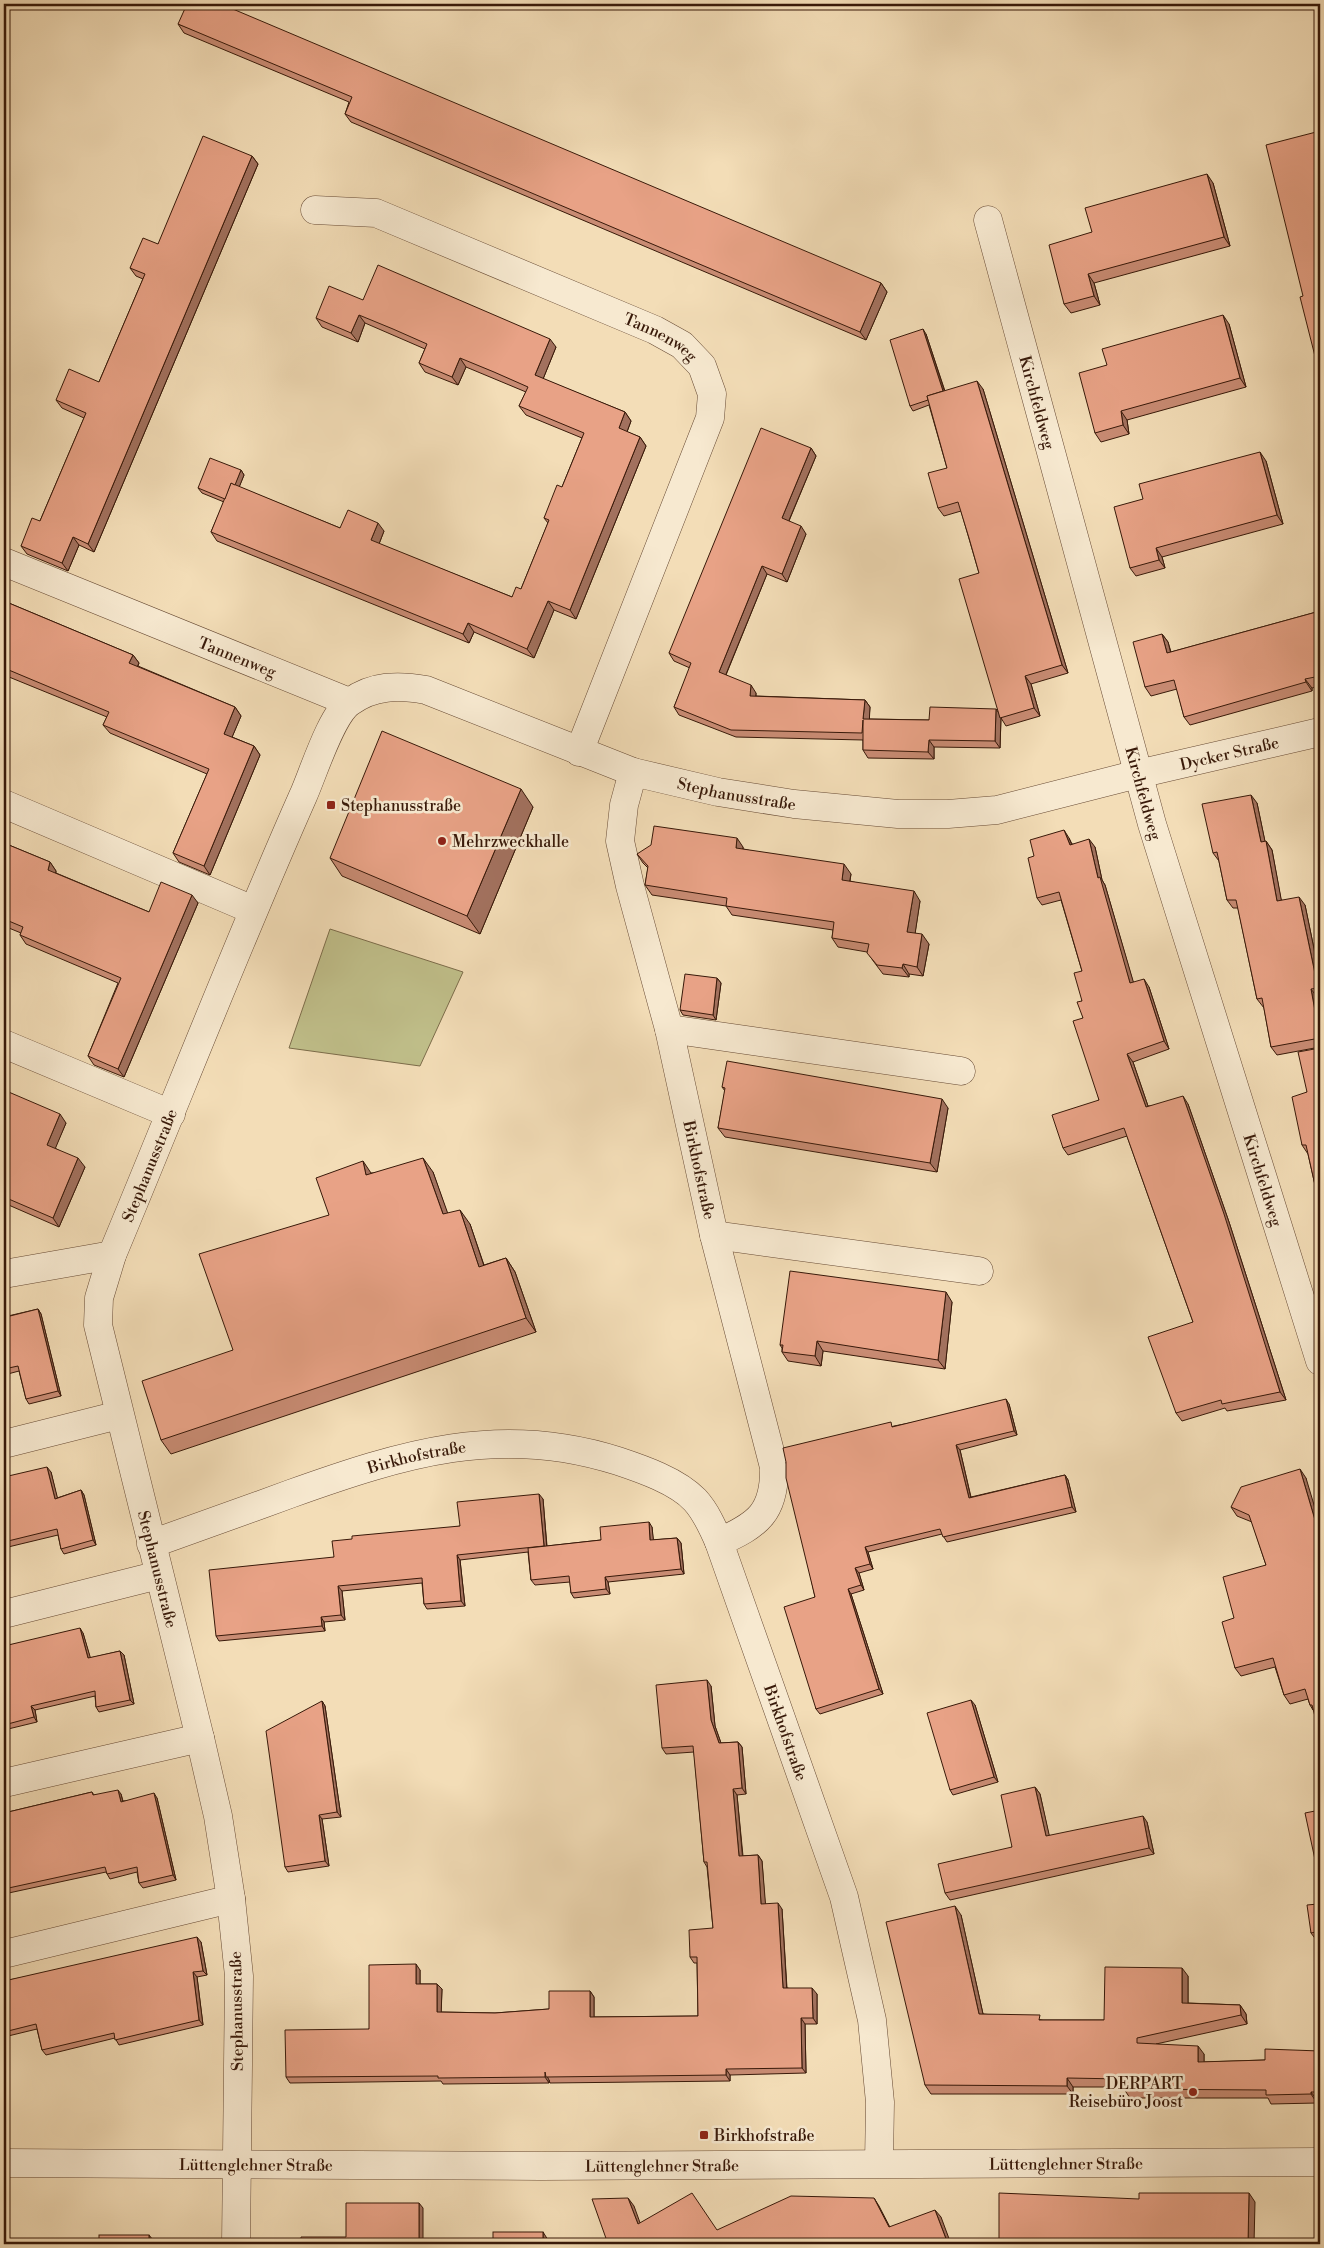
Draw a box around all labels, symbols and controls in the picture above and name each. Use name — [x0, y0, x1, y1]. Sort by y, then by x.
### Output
street label: Tannenweg — [620, 309, 702, 367]
street label: Kirchfeldweg — [1014, 354, 1059, 452]
street label: Tannenweg — [195, 633, 280, 683]
street label: Dycker Straße — [1178, 733, 1281, 775]
street label: Kirchfeldweg — [1120, 745, 1166, 843]
street label: Stephanusstraße — [675, 774, 797, 815]
place label: Stephanusstraße — [341, 796, 461, 816]
marker: Stephanusstraße — [325, 799, 337, 811]
place label: Mehrzweckhalle — [452, 832, 569, 852]
marker: Mehrzweckhalle — [436, 835, 448, 847]
street label: Stephanusstraße — [118, 1106, 182, 1225]
street label: Birkhofstraße — [678, 1118, 719, 1221]
street label: Kirchfeldweg — [1239, 1132, 1287, 1230]
street label: Birkhofstraße — [364, 1437, 467, 1479]
street label: Stephanusstraße — [133, 1509, 181, 1630]
street label: Birkhofstraße — [759, 1681, 811, 1784]
street label: Stephanusstraße — [226, 1951, 248, 2071]
place label: DERPART Reisebüro Joost — [1069, 2074, 1183, 2112]
marker: DERPART Reisebüro Joost — [1187, 2086, 1199, 2098]
place label: Birkhofstraße — [713, 2126, 815, 2146]
marker: Birkhofstraße — [698, 2129, 710, 2141]
street label: Lüttenglehner Straße — [989, 2154, 1143, 2175]
street label: Lüttenglehner Straße — [179, 2155, 333, 2176]
street label: Lüttenglehner Straße — [585, 2156, 739, 2177]

